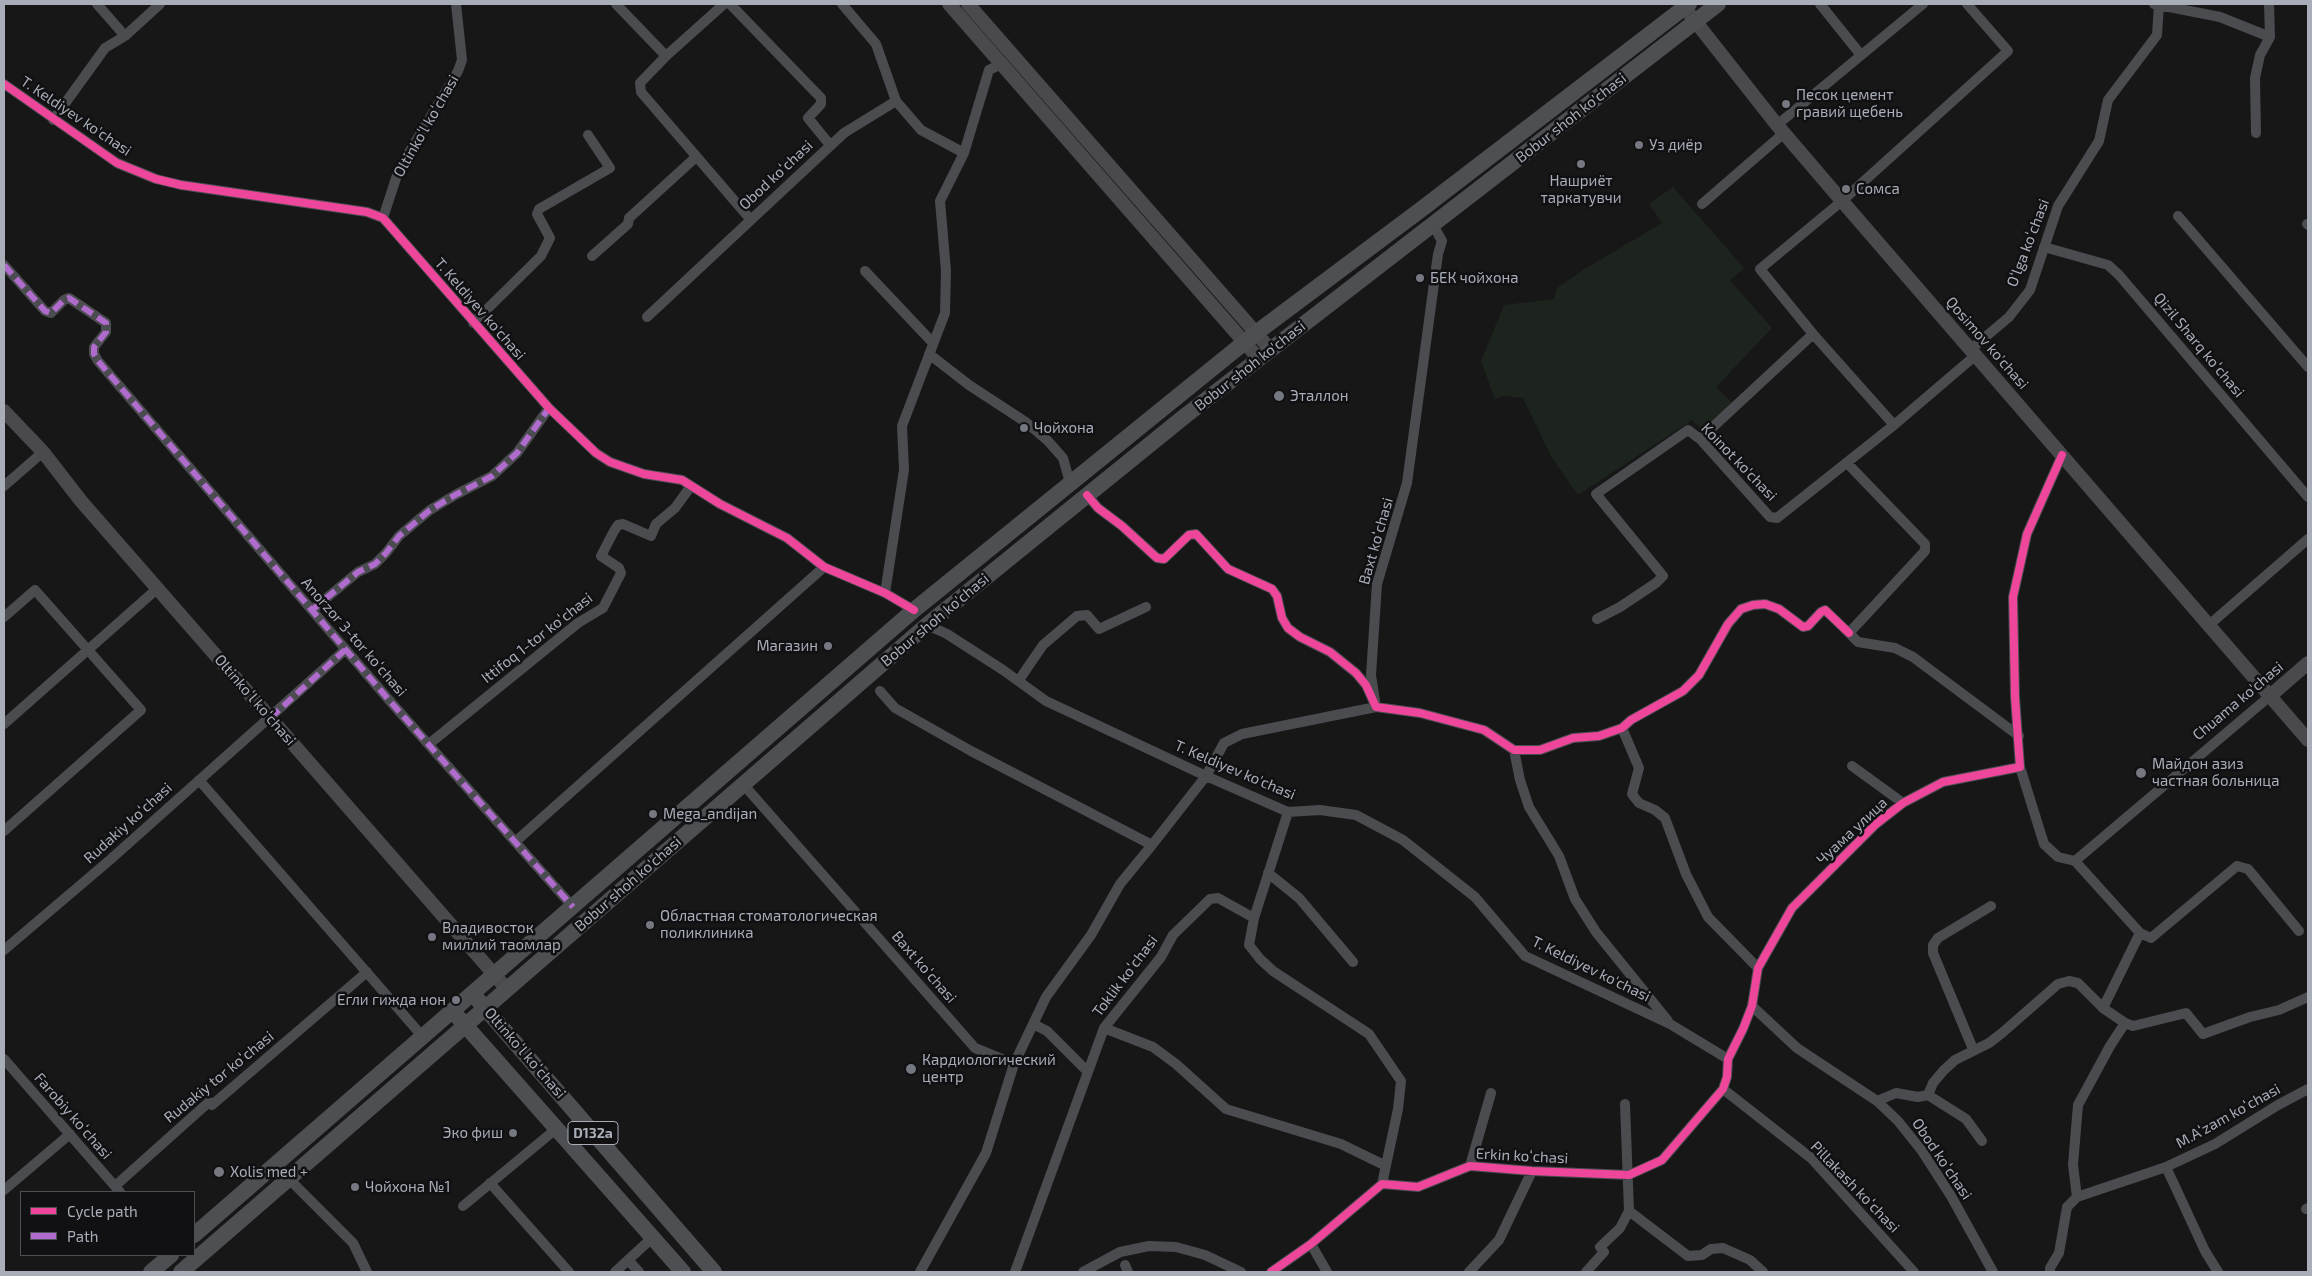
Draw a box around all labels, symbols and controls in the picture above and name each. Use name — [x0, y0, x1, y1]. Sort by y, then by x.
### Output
street label: Bobur shoh ko'chasi — [1512, 69, 1630, 167]
street label: T. Keldiyev ko'chasi — [17, 72, 135, 160]
street label: Oltinkoʻl koʻchasi — [390, 72, 462, 180]
place label: Песок цемент гравий щебень — [1796, 86, 1903, 121]
marker: Песок цемент гравий щебень — [1780, 98, 1792, 110]
street label: Obod koʻchasi — [735, 136, 817, 214]
place label: Уз диёр — [1649, 136, 1702, 154]
marker: Уз диёр — [1633, 139, 1645, 151]
marker: Нашриёт таркатувчи — [1575, 158, 1587, 170]
place label: Нашриёт таркатувчи — [1540, 172, 1622, 207]
place label: Сомса — [1856, 180, 1900, 198]
marker: Сомса — [1840, 183, 1852, 195]
street label: Oʻlga koʻchasi — [2003, 196, 2053, 290]
street label: T. Keldiyev ko'chasi — [431, 254, 529, 364]
place label: БЕК чойхона — [1430, 269, 1518, 287]
marker: БЕК чойхона — [1414, 272, 1426, 284]
street label: Qizil Sharq koʻchasi — [2150, 289, 2248, 401]
street label: Qosimov ko'chasi — [1942, 293, 2032, 393]
street label: Bobur shoh ko'chasi — [1191, 317, 1309, 415]
place label: Эталлон — [1290, 387, 1348, 405]
marker: Эталлон — [1272, 389, 1286, 403]
place label: Чойхона — [1034, 419, 1094, 437]
street label: Koinot ko'chasi — [1697, 419, 1781, 505]
marker: Чойхона — [1018, 422, 1030, 434]
street label: Baxt koʻchasi — [1355, 496, 1397, 586]
street label: Bobur shoh ko'chasi — [877, 570, 993, 670]
street label: Anorzor 3-tor koʻchasi — [297, 574, 411, 700]
street label: Ittifoq 1-tor koʻchasi — [478, 589, 596, 687]
place label: Магазин — [756, 637, 818, 655]
marker: Магазин — [822, 640, 834, 652]
street label: Oltinkoʻl koʻchasi — [211, 651, 299, 749]
street label: Chuama ko'chasi — [2189, 658, 2287, 744]
street label: T. Keldiyev ko'chasi — [1172, 736, 1298, 804]
place label: Майдон азиз частная больница — [2152, 755, 2279, 790]
marker: Майдон азиз частная больница — [2134, 766, 2148, 780]
street label: Rudakiy koʻchasi — [80, 779, 176, 867]
street label: Чуама улица — [1813, 794, 1891, 868]
place label: Mega_andijan — [663, 805, 757, 823]
marker: Mega_andijan — [647, 808, 659, 820]
street label: Bobur shoh ko'chasi — [571, 833, 685, 935]
place label: Областная стоматологическая поликлиника — [660, 907, 878, 942]
place label: Владивосток миллий таомлар — [442, 919, 561, 954]
marker: Областная стоматологическая поликлиника — [644, 919, 656, 931]
street label: Baxt koʻchasi — [888, 927, 960, 1007]
marker: Владивосток миллий таомлар — [426, 931, 438, 943]
street label: Toklik koʻchasi — [1089, 932, 1161, 1020]
street label: T. Keldiyev ko'chasi — [1529, 933, 1653, 1005]
place label: Егли гижда нон — [337, 991, 446, 1009]
marker: Егли гижда нон — [450, 994, 462, 1006]
street label: Oltinkoʻl koʻchasi — [481, 1004, 569, 1102]
street label: Rudakiy tor koʻchasi — [161, 1027, 277, 1127]
place label: Кардиологический центр — [922, 1051, 1056, 1086]
marker: Кардиологический центр — [904, 1062, 918, 1076]
street label: Farobiy koʻchasi — [31, 1069, 115, 1163]
street label: M.Aʻzam koʻchasi — [2173, 1080, 2283, 1152]
street label: Obod koʻchasi — [1908, 1115, 1976, 1203]
road number: D132a — [568, 1122, 618, 1144]
place label: Эко фиш — [443, 1124, 503, 1142]
marker: Эко фиш — [507, 1127, 519, 1139]
street label: Pillakash koʻchasi — [1807, 1138, 1903, 1236]
street label: Erkin koʻchasi — [1475, 1145, 1569, 1167]
place label: Xolis med + — [230, 1163, 308, 1181]
marker: Xolis med + — [212, 1165, 226, 1179]
place label: Чойхона №1 — [365, 1178, 450, 1196]
marker: Чойхона №1 — [349, 1181, 361, 1193]
legend — [20, 1191, 195, 1256]
text: Cycle path — [67, 1202, 138, 1220]
text: Path — [67, 1227, 98, 1245]

